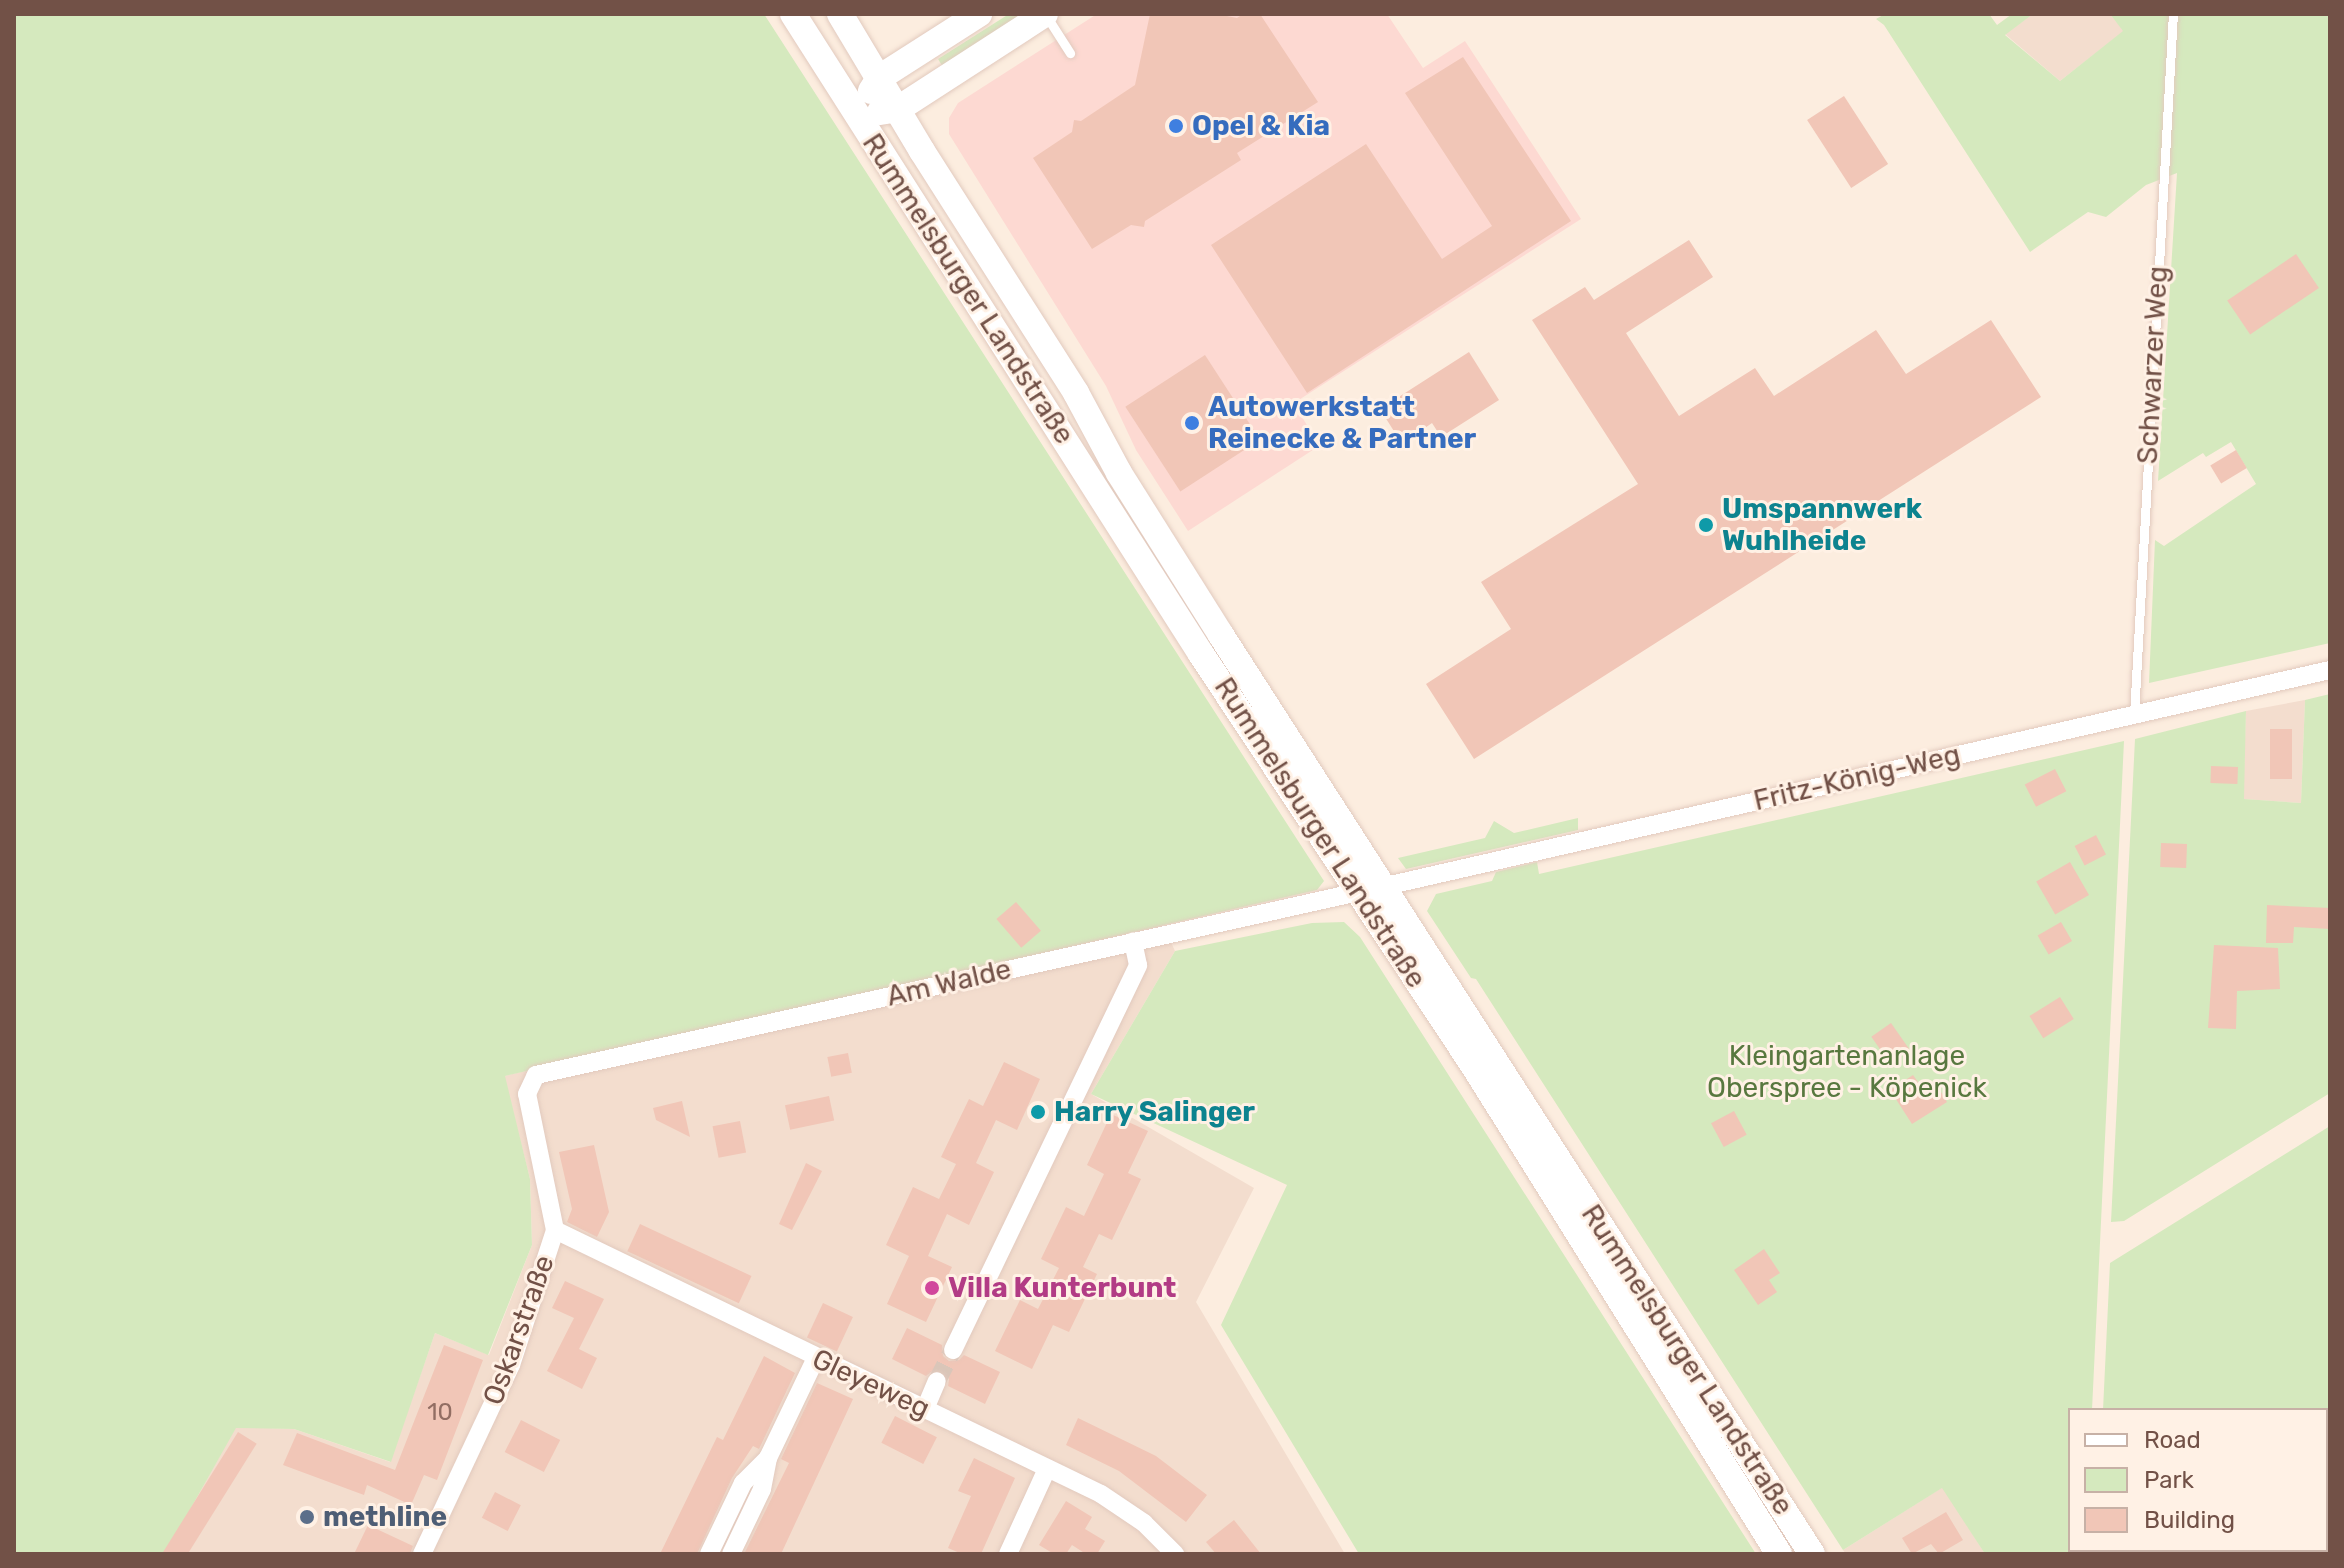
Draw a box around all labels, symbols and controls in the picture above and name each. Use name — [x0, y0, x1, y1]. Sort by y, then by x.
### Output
place label: Opel & Kia — [1192, 109, 1330, 143]
marker: Opel & Kia — [1167, 117, 1185, 135]
street label: Rummelsburger Landstraße — [855, 127, 1081, 451]
street label: Schwarzer Weg — [2131, 265, 2175, 465]
place label: Autowerkstatt Reinecke & Partner — [1208, 390, 1476, 456]
marker: Autowerkstatt Reinecke & Partner — [1183, 414, 1201, 432]
place label: Umspannwerk Wuhlheide — [1722, 492, 1922, 558]
marker: Umspannwerk Wuhlheide — [1697, 516, 1715, 534]
street label: Rummelsburger Landstraße — [1207, 671, 1433, 995]
street label: Fritz-König-Weg — [1750, 738, 1964, 818]
street label: Am Walde — [883, 952, 1015, 1014]
park label: Kleingartenanlage Oberspree - Köpenick — [1707, 1039, 1987, 1105]
place label: Harry Salinger — [1054, 1095, 1256, 1129]
marker: Harry Salinger — [1029, 1103, 1047, 1121]
street label: Rummelsburger Landstraße — [1574, 1198, 1800, 1522]
street label: Oskarstraße — [476, 1251, 562, 1409]
place label: Villa Kunterbunt — [948, 1271, 1176, 1305]
marker: Villa Kunterbunt — [923, 1279, 941, 1297]
street label: Gleyeweg — [807, 1342, 935, 1426]
house number: 10 — [427, 1399, 453, 1427]
legend — [2068, 1408, 2328, 1552]
text: Road — [2144, 1426, 2201, 1454]
text: Park — [2144, 1466, 2194, 1494]
place label: methline — [323, 1500, 447, 1534]
text: Building — [2144, 1506, 2235, 1534]
marker: methline — [298, 1508, 316, 1526]

